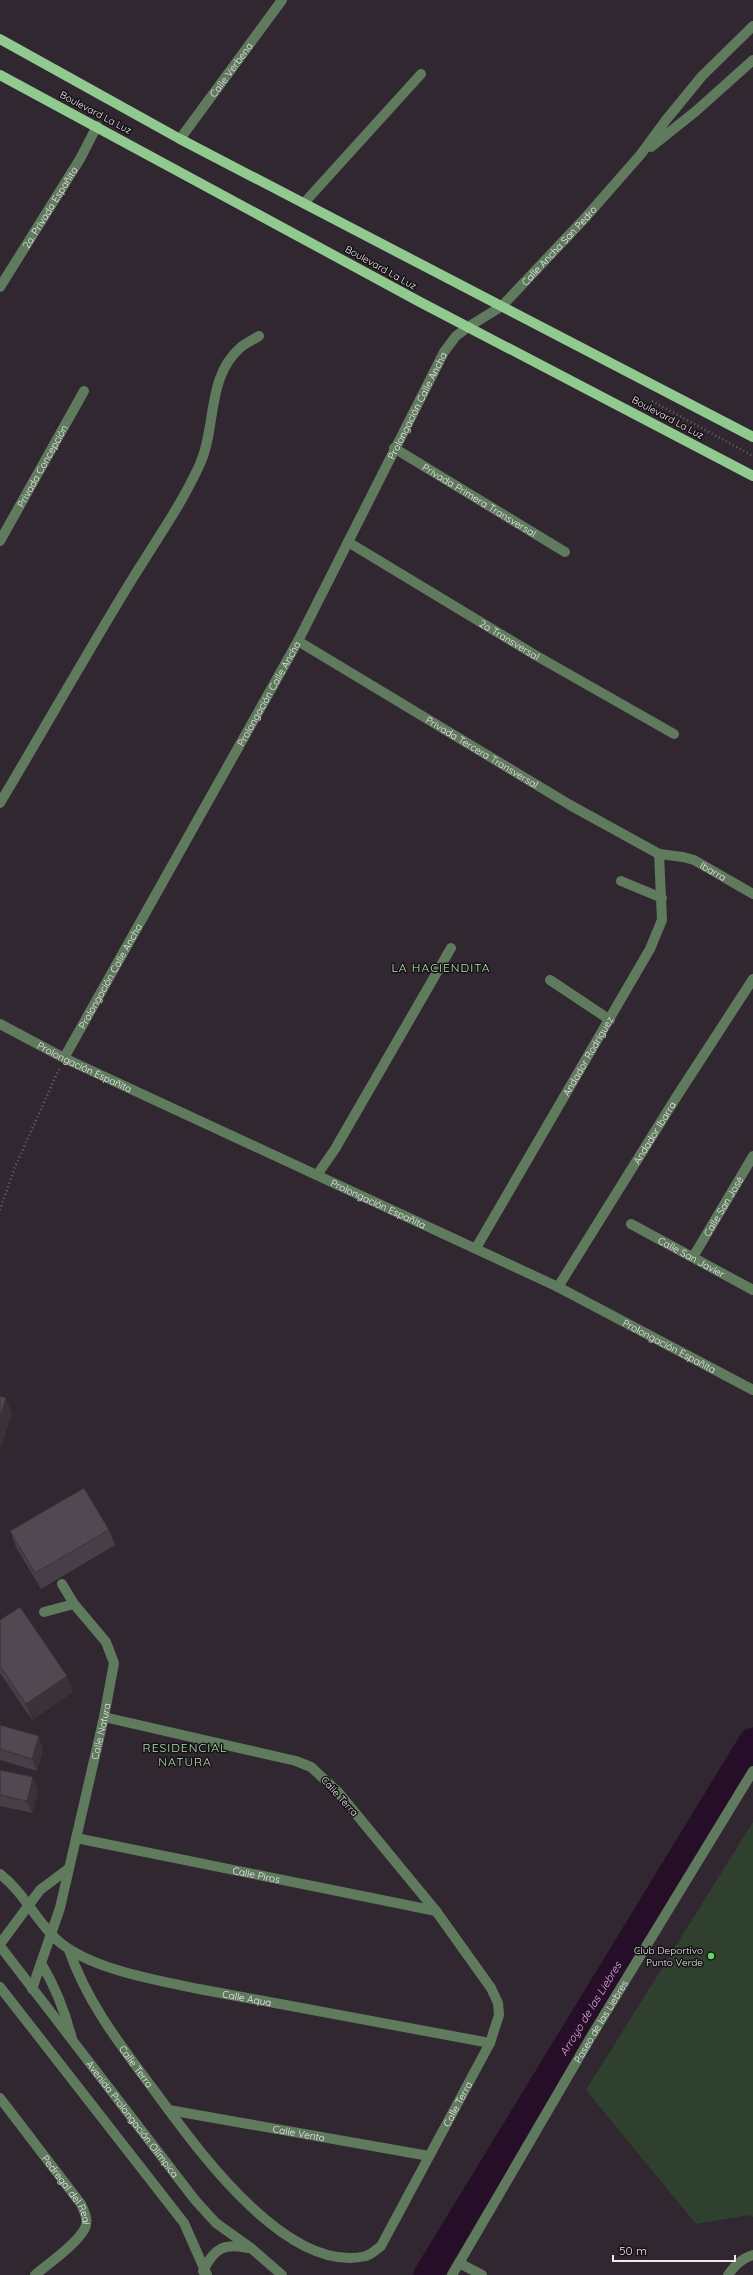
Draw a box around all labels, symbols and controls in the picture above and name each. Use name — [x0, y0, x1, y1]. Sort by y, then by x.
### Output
street label: Calle Verbena — [207, 40, 256, 100]
street label: Boulevard La Luz — [58, 88, 134, 137]
street label: 2a. Privada Españita — [20, 164, 81, 251]
street label: Calle Ancha San Pedro — [519, 203, 600, 289]
street label: Boulevard La Luz — [343, 242, 419, 293]
street label: Prolongación Calle Ancha — [385, 350, 450, 462]
street label: Boulevard La Luz — [630, 393, 706, 442]
street label: Privada Concepción — [14, 423, 71, 510]
street label: Privada Primera Transversal — [420, 461, 539, 540]
street label: 2a Transversal — [477, 617, 542, 663]
street label: Prolongación Calle Ancha — [234, 639, 304, 749]
street label: Privada Tercera Transversal — [423, 713, 541, 791]
street label: Ibarra — [697, 859, 728, 884]
street label: Prolongación Calle Ancha — [76, 921, 145, 1031]
district label: LA HACIENDITA — [391, 960, 491, 975]
street label: Andador Rodríguez — [560, 1014, 616, 1099]
street label: Prolongación Españita — [35, 1039, 134, 1096]
street label: Andador Ibarra — [630, 1099, 679, 1167]
street label: Calle San José — [701, 1174, 747, 1239]
street label: Prolongación Españita — [328, 1176, 428, 1232]
street label: Calle San Javier — [656, 1234, 727, 1281]
street label: Prolongación Españita — [620, 1316, 718, 1376]
street label: Calle Natura — [88, 1702, 113, 1761]
district label: RESIDENCIAL NATURA — [143, 1740, 227, 1769]
street label: Calle Terra — [318, 1774, 361, 1819]
street label: Calle Piros — [231, 1864, 281, 1886]
place label: Club Deportivo Punto Verde — [634, 1944, 703, 1969]
marker: Club Deportivo Punto Verde — [706, 1951, 716, 1961]
water label: Arroyo de las Liebres — [556, 1958, 625, 2058]
street label: Paseo de las Liebres — [571, 1977, 631, 2065]
street label: Calle Aqua — [221, 1987, 273, 2009]
street label: Calle Terra — [116, 2043, 156, 2090]
street label: Avenida Prolongación Olímpica — [83, 2058, 181, 2180]
street label: Calle Terra — [440, 2079, 475, 2129]
street label: Calle Vento — [272, 2122, 326, 2144]
street label: Pedregal del Real — [39, 2152, 93, 2225]
scale bar — [613, 2237, 735, 2263]
text: 50 m — [619, 2243, 647, 2258]

